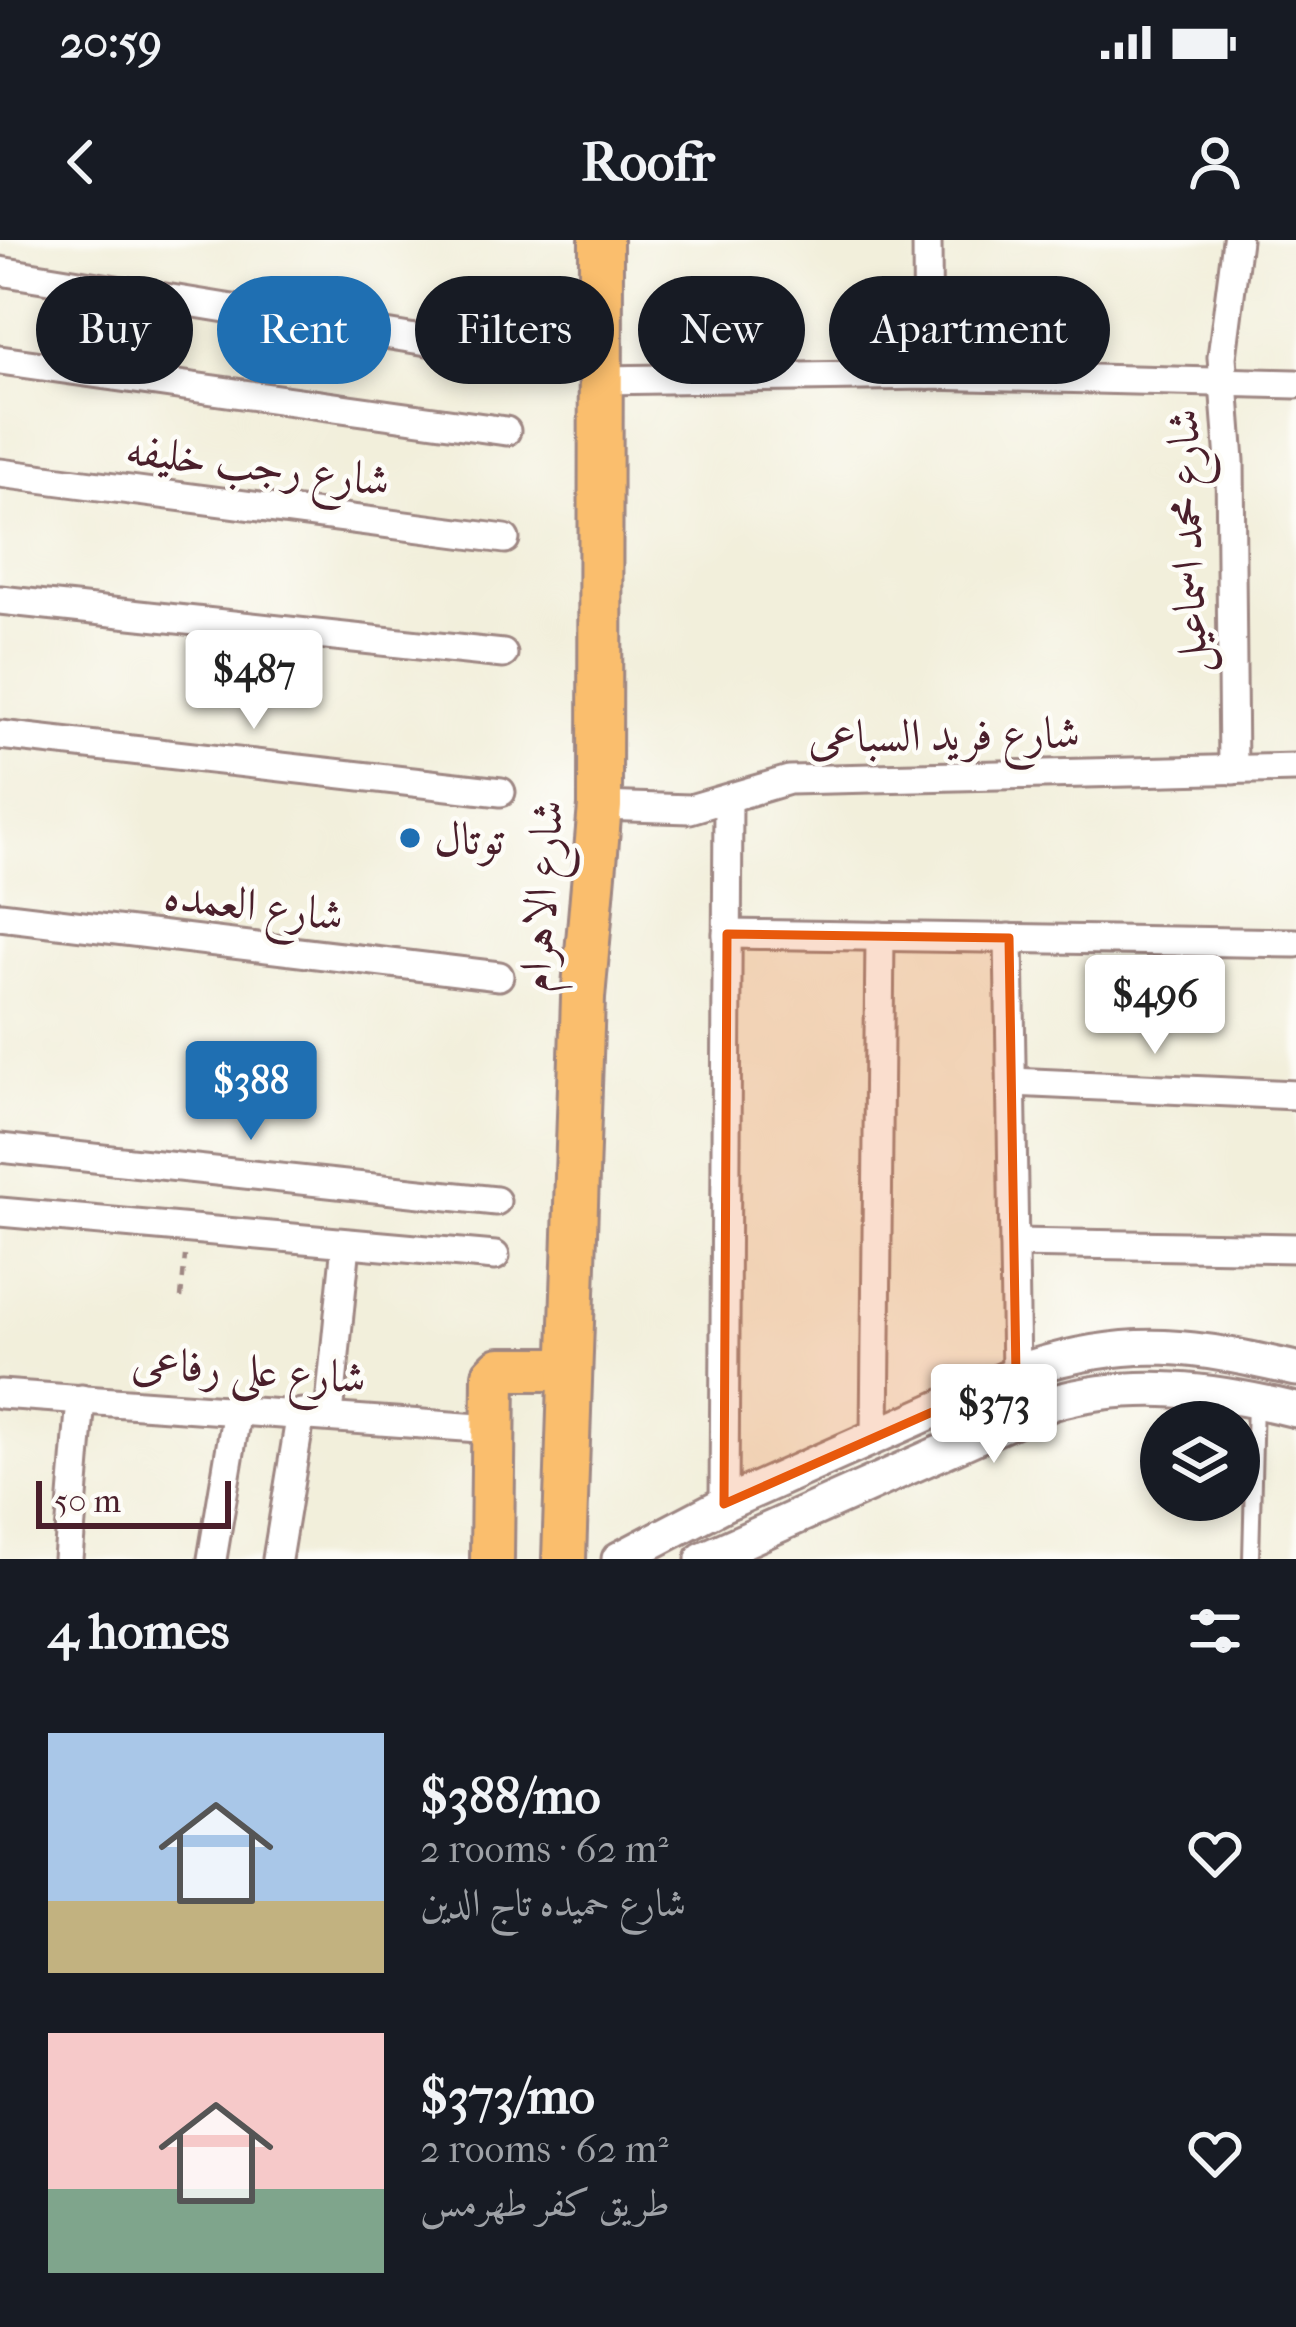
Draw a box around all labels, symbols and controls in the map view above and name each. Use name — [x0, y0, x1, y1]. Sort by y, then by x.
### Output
text: 20:59 — [60, 16, 162, 69]
icon: back — [48, 129, 114, 195]
icon: person — [1182, 129, 1248, 195]
text: Roofr — [581, 131, 715, 194]
chip: Buy — [36, 276, 193, 384]
chip: Rent — [217, 276, 391, 384]
chip: Filters — [415, 276, 614, 384]
chip: New — [638, 276, 805, 384]
chip: Apartment — [829, 276, 1110, 384]
street label: شارع محمد اسماعيل — [1156, 408, 1229, 674]
street label: شارع رجب خليفه — [121, 423, 393, 518]
pin: $487 — [183, 630, 325, 732]
text: $487 — [213, 646, 295, 692]
street label: شارع فريد السباعى — [808, 707, 1081, 774]
street label: شارع الاهرام — [508, 798, 587, 995]
place label: توتال — [434, 813, 505, 867]
marker: توتال — [397, 825, 423, 851]
street label: شارع العمده — [160, 868, 347, 953]
pin: $496 — [1084, 955, 1226, 1057]
text: $496 — [1112, 971, 1198, 1017]
pin: $388 — [180, 1041, 322, 1143]
text: $388 — [213, 1057, 289, 1103]
street label: شارع على رفاعى — [129, 1336, 368, 1415]
pin: $373 — [923, 1364, 1065, 1466]
text: $373 — [958, 1380, 1030, 1426]
map controls — [1140, 1401, 1260, 1521]
button: layers — [1140, 1401, 1260, 1521]
scale bar — [36, 1475, 231, 1528]
text: 50 m — [54, 1482, 121, 1521]
icon: filters — [1182, 1598, 1248, 1664]
text: 4 homes — [48, 1601, 229, 1661]
text: $388/mo — [420, 1766, 601, 1826]
icon: home — [144, 1781, 288, 1925]
icon: heart — [1182, 1820, 1248, 1886]
text: 2 rooms · 62 m² — [420, 1826, 669, 1872]
text: شارع حميده تاج الدين — [420, 1880, 686, 1926]
text: $373/mo — [420, 2066, 595, 2126]
icon: home — [144, 2081, 288, 2225]
icon: heart — [1182, 2120, 1248, 2186]
text: 2 rooms · 62 m² — [420, 2126, 669, 2172]
text: طريق كفر طهرمس — [420, 2180, 670, 2226]

